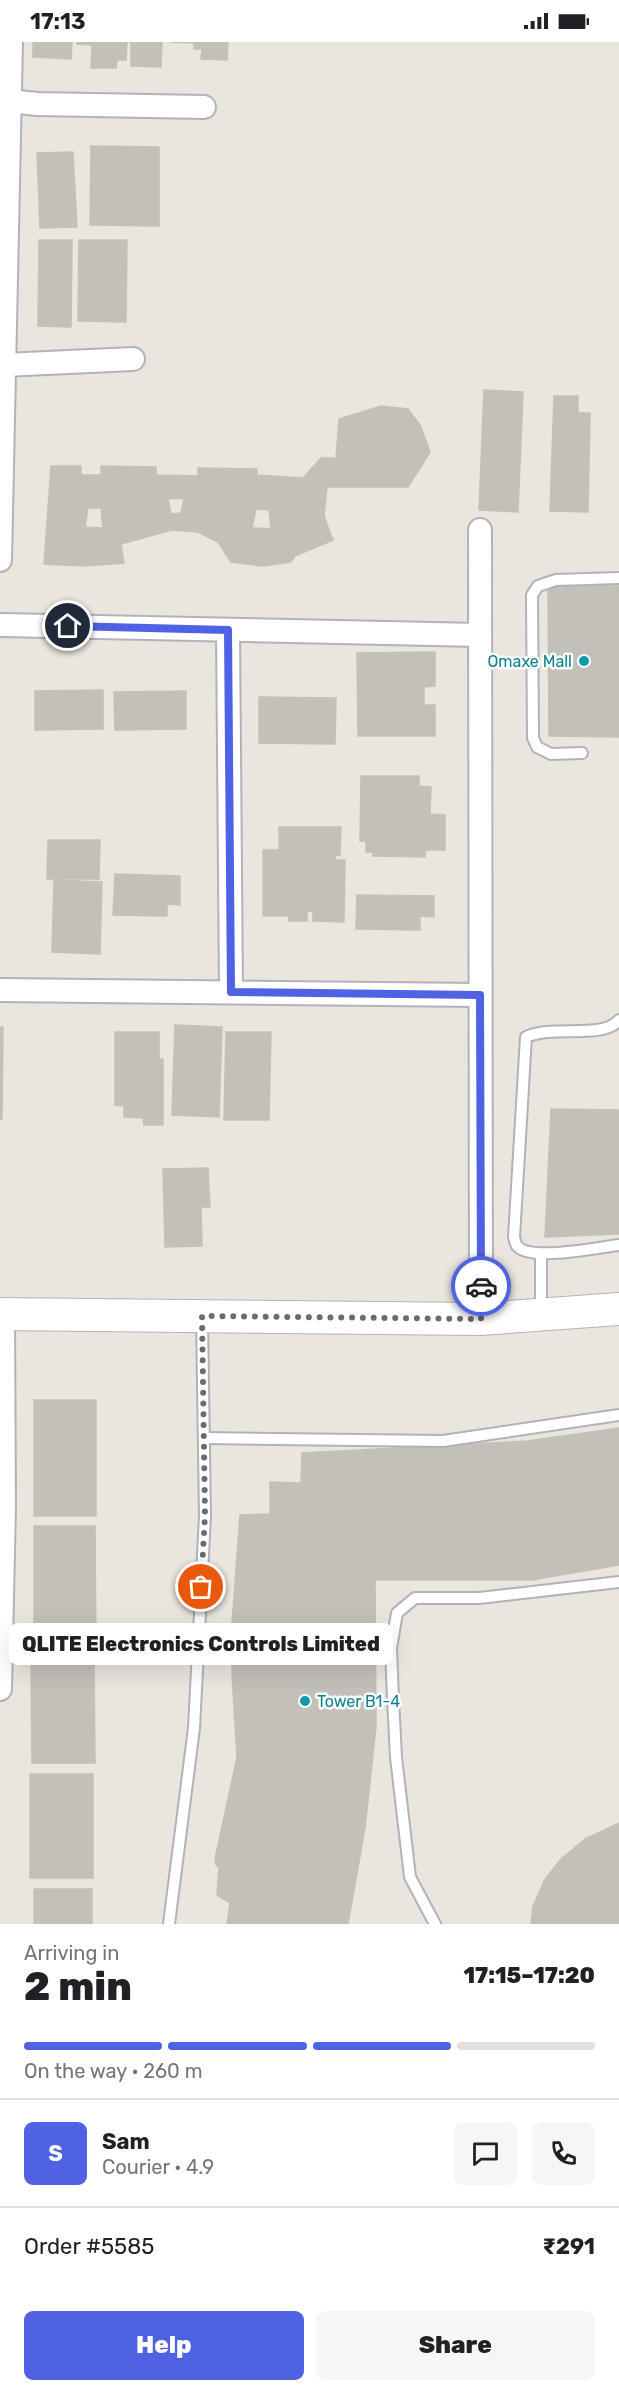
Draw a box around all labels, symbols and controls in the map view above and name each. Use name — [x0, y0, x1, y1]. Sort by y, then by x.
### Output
text: 17:13 — [30, 8, 85, 35]
pin — [42, 600, 93, 651]
icon: home — [51, 609, 84, 642]
place label: Omaxe Mall — [488, 652, 572, 671]
marker: Omaxe Mall — [577, 654, 591, 668]
courier — [451, 1256, 511, 1316]
icon: car — [465, 1270, 498, 1303]
pin — [175, 1561, 226, 1612]
icon: bag — [184, 1570, 217, 1603]
callout: QLITE Electronics Controls Limited — [9, 1623, 393, 1665]
text: QLITE Electronics Controls Limited — [22, 1632, 380, 1656]
place label: Tower B1-4 — [317, 1692, 400, 1711]
marker: Tower B1-4 — [298, 1694, 312, 1708]
text: Arriving in — [24, 1941, 119, 1965]
text: 17:15–17:20 — [463, 1962, 595, 1989]
text: 2 min — [24, 1964, 132, 2010]
text: On the way · 260 m — [24, 2059, 202, 2083]
button: chat — [454, 2122, 517, 2185]
button: phone — [532, 2122, 595, 2185]
text: Sam — [102, 2128, 150, 2155]
text: S — [48, 2140, 63, 2167]
text: Courier · 4.9 — [102, 2155, 214, 2179]
text: Order #5585 — [24, 2233, 154, 2260]
text: ₹291 — [542, 2233, 595, 2260]
button: Help — [24, 2311, 304, 2380]
button: Share — [316, 2311, 595, 2380]

